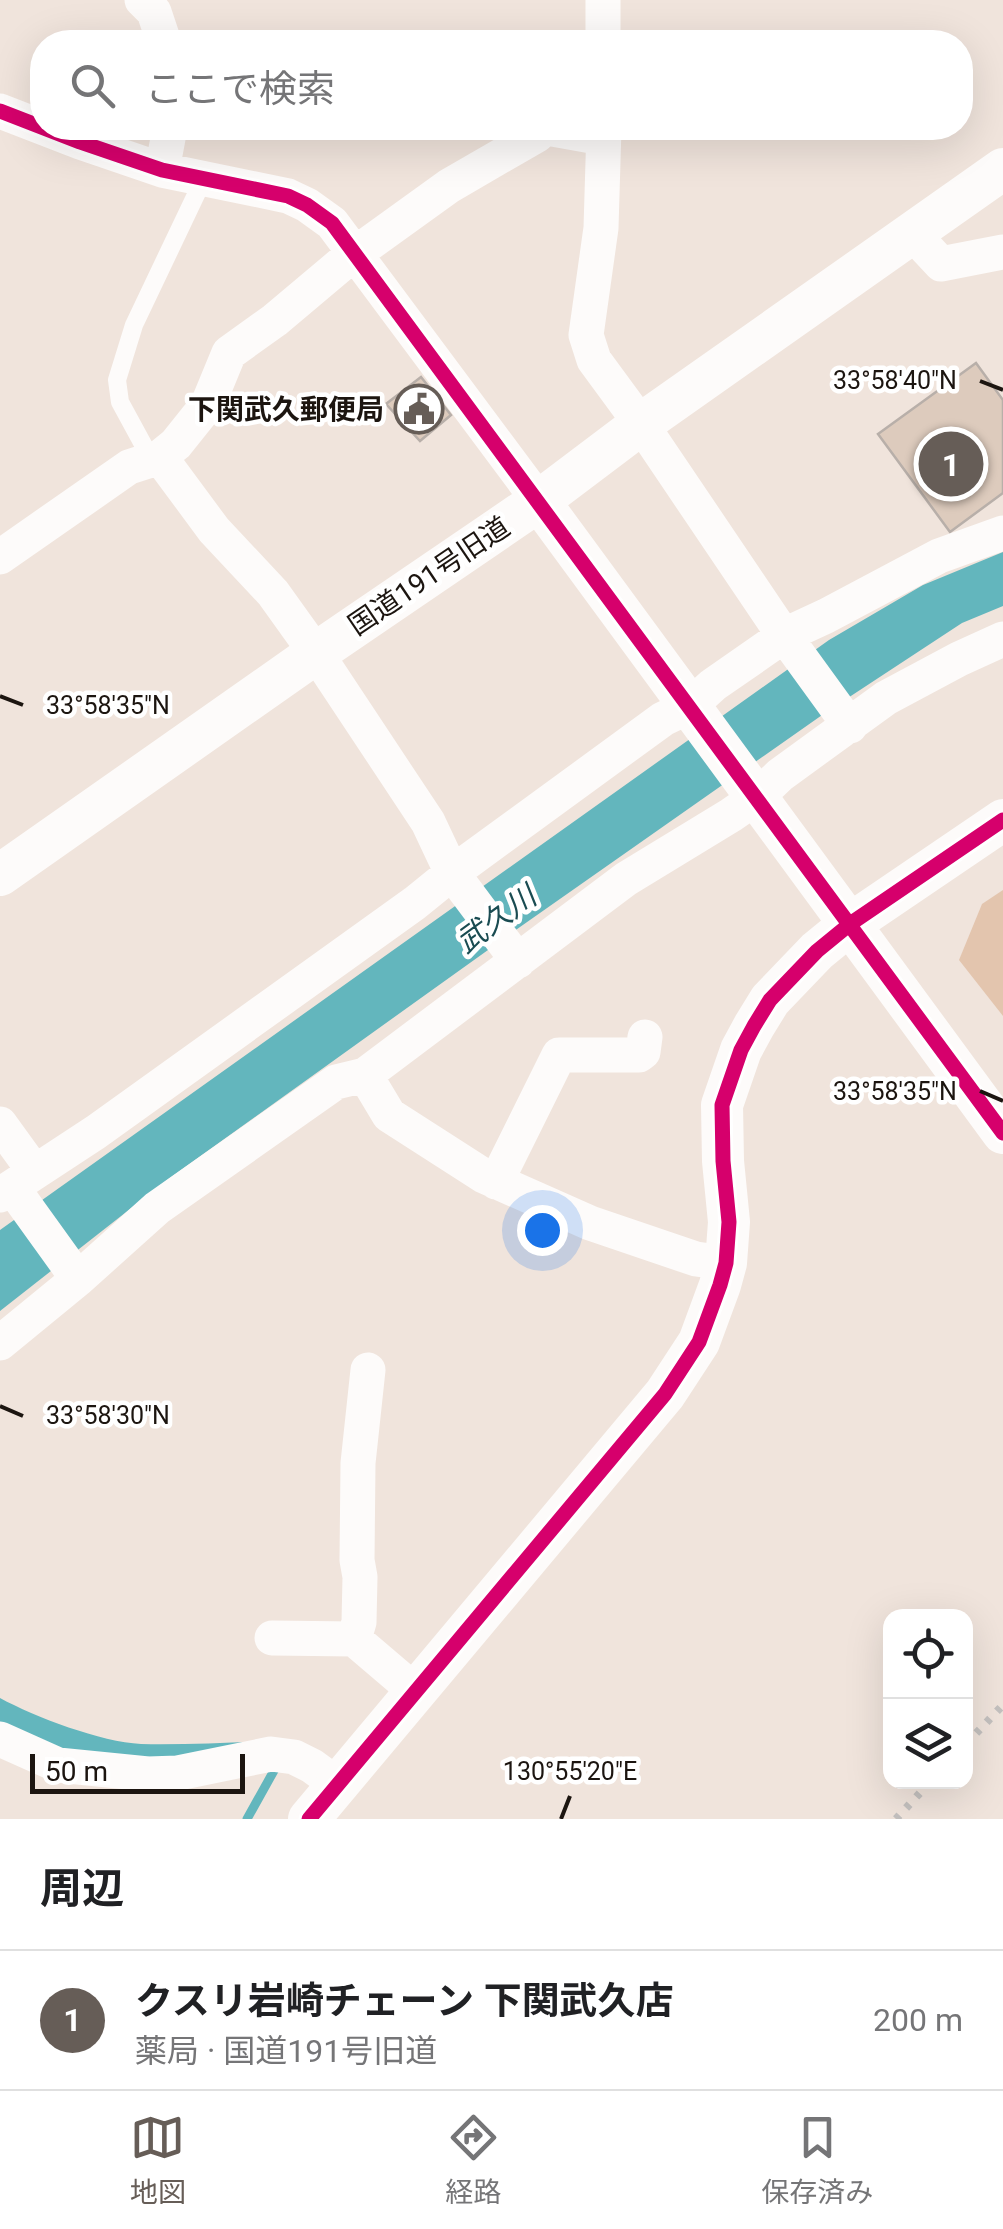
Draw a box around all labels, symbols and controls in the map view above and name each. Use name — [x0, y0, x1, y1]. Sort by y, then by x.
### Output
search box — [30, 30, 973, 140]
icon: search — [65, 58, 120, 113]
text: ここで検索 — [145, 67, 335, 111]
text: 33°58'40"N — [833, 366, 957, 395]
public building icon: 下関武久郵便局 — [393, 383, 445, 435]
place label: 下関武久郵便局 — [188, 393, 384, 426]
pin: 1 — [918, 426, 984, 502]
street label: 国道191号旧道 — [342, 510, 516, 642]
text: 33°58'35"N — [46, 691, 170, 720]
water label: 武久川 — [449, 877, 545, 960]
text: 33°58'35"N — [833, 1077, 957, 1106]
your location — [517, 1205, 568, 1256]
text: 33°58'30"N — [46, 1401, 170, 1430]
map controls — [883, 1609, 973, 1789]
button: locate — [883, 1609, 973, 1699]
button: layers — [883, 1699, 973, 1789]
scale bar — [30, 1749, 245, 1794]
text: 50 m — [45, 1755, 108, 1788]
text: 130°55'20"E — [503, 1757, 637, 1786]
text: 周辺 — [40, 1864, 124, 1913]
text: クスリ岩崎チェーン 下関武久店 — [135, 1979, 673, 2023]
text: 1 — [63, 2001, 82, 2039]
text: 200 m — [873, 2001, 963, 2039]
text: 薬局 · 国道191号旧道 — [135, 2032, 437, 2070]
tab: 地図 — [130, 2110, 186, 2210]
tab: 経路 — [445, 2110, 501, 2210]
tab: 保存済み — [761, 2110, 873, 2210]

